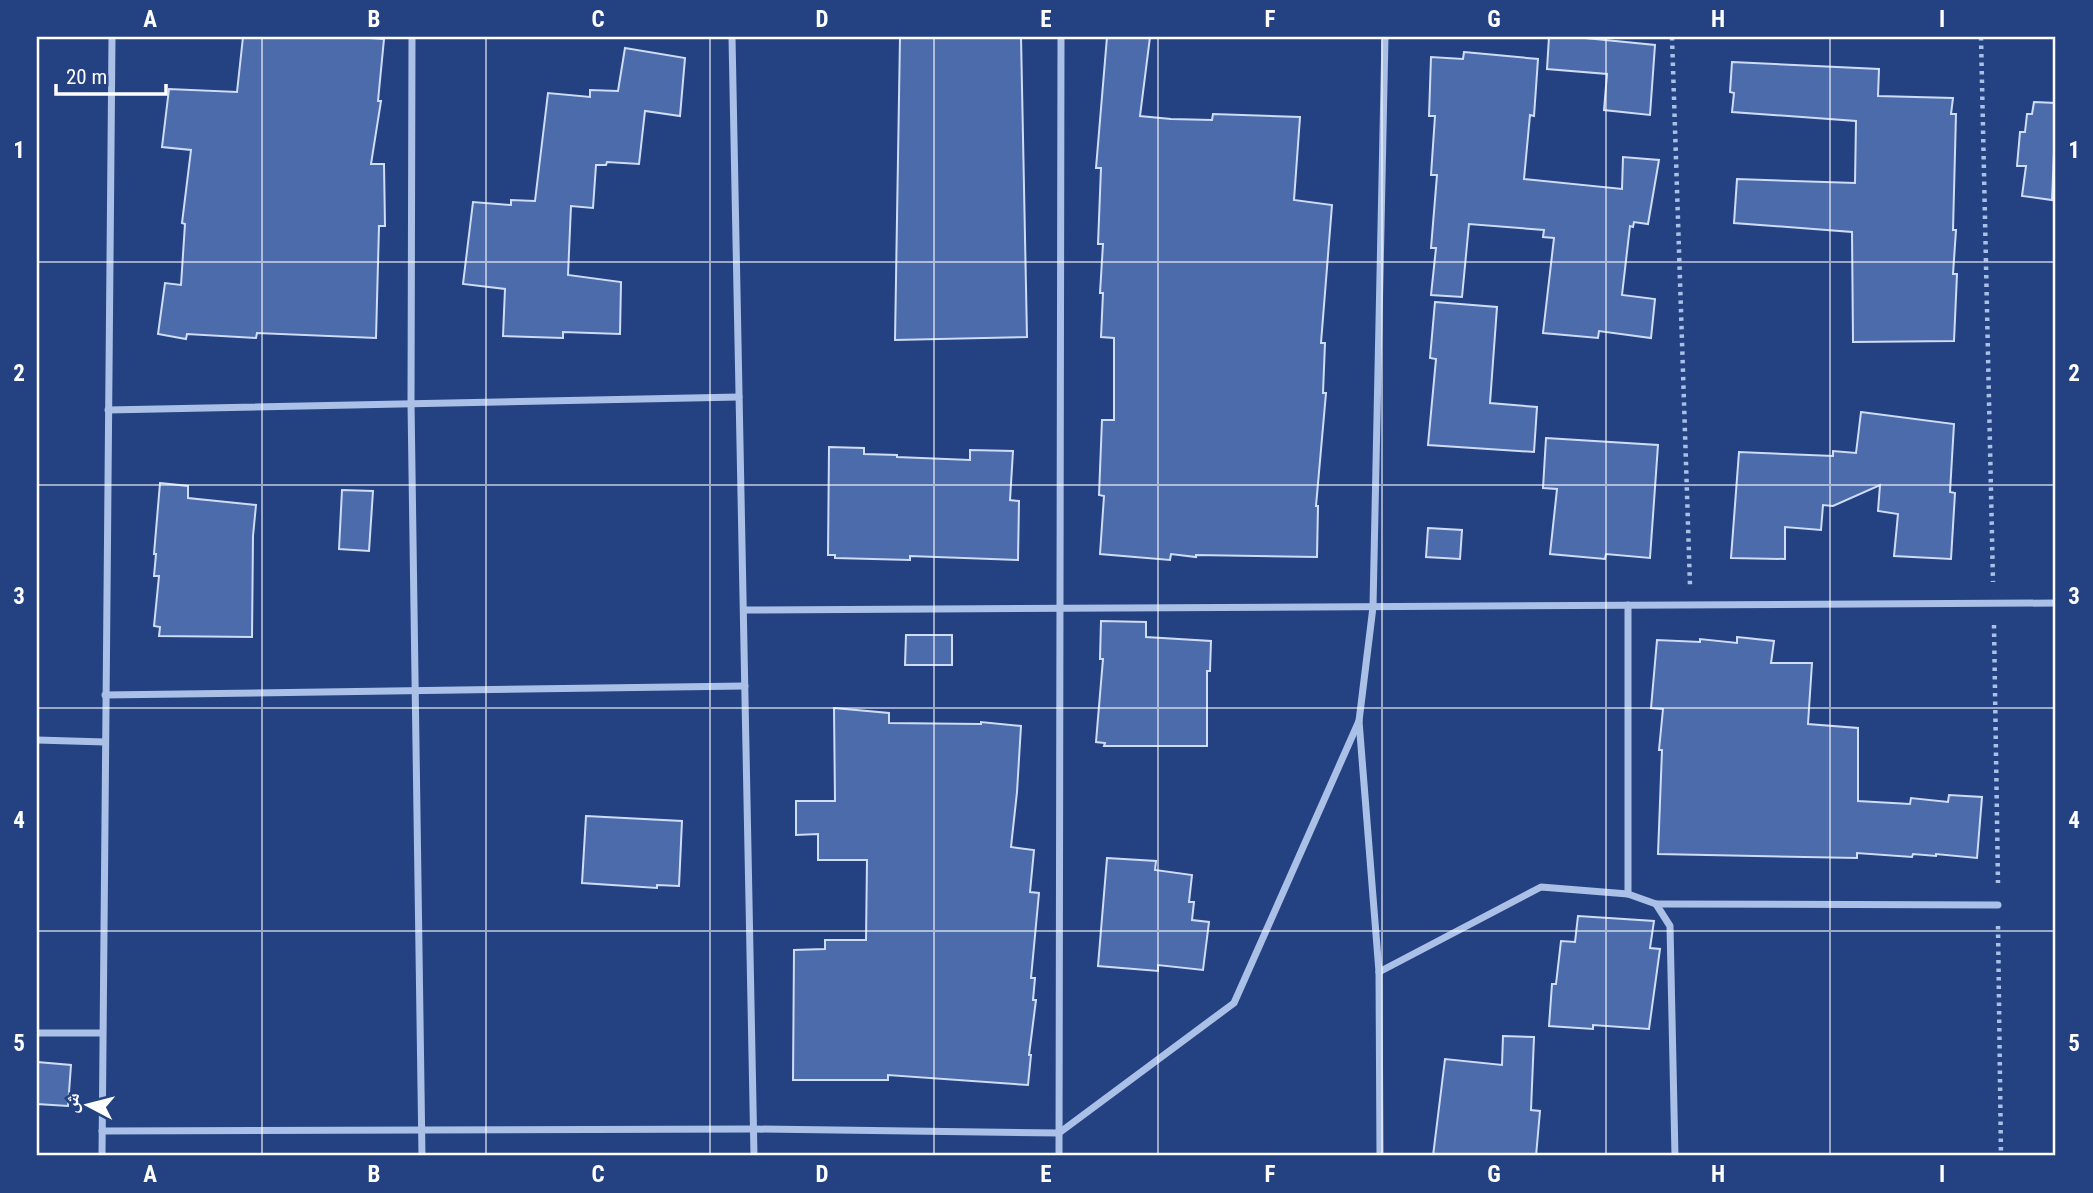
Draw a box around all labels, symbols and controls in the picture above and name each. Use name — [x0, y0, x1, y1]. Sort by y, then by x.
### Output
text: A — [143, 6, 157, 33]
text: B — [368, 6, 380, 33]
text: C — [591, 6, 605, 33]
text: D — [816, 6, 829, 33]
text: E — [1040, 6, 1052, 33]
text: F — [1265, 6, 1276, 33]
text: G — [1487, 6, 1501, 33]
text: H — [1711, 6, 1725, 33]
text: I — [1939, 6, 1945, 33]
scale bar — [56, 52, 166, 96]
text: 20 m — [66, 65, 107, 89]
text: 1 — [13, 137, 25, 164]
text: 1 — [2068, 137, 2080, 164]
text: 2 — [13, 360, 25, 387]
text: 2 — [2068, 360, 2080, 387]
text: 3 — [13, 583, 25, 610]
text: 3 — [2068, 583, 2080, 610]
text: 4 — [13, 807, 25, 834]
text: 4 — [2068, 807, 2080, 834]
text: 5 — [13, 1030, 25, 1057]
text: 5 — [2068, 1030, 2080, 1057]
north arrow — [52, 1070, 122, 1140]
text: ش — [59, 1092, 84, 1114]
text: A — [143, 1161, 157, 1188]
text: B — [368, 1161, 380, 1188]
text: C — [591, 1161, 605, 1188]
text: D — [816, 1161, 829, 1188]
text: E — [1040, 1161, 1052, 1188]
text: F — [1265, 1161, 1276, 1188]
text: G — [1487, 1161, 1501, 1188]
text: H — [1711, 1161, 1725, 1188]
text: I — [1939, 1161, 1945, 1188]

